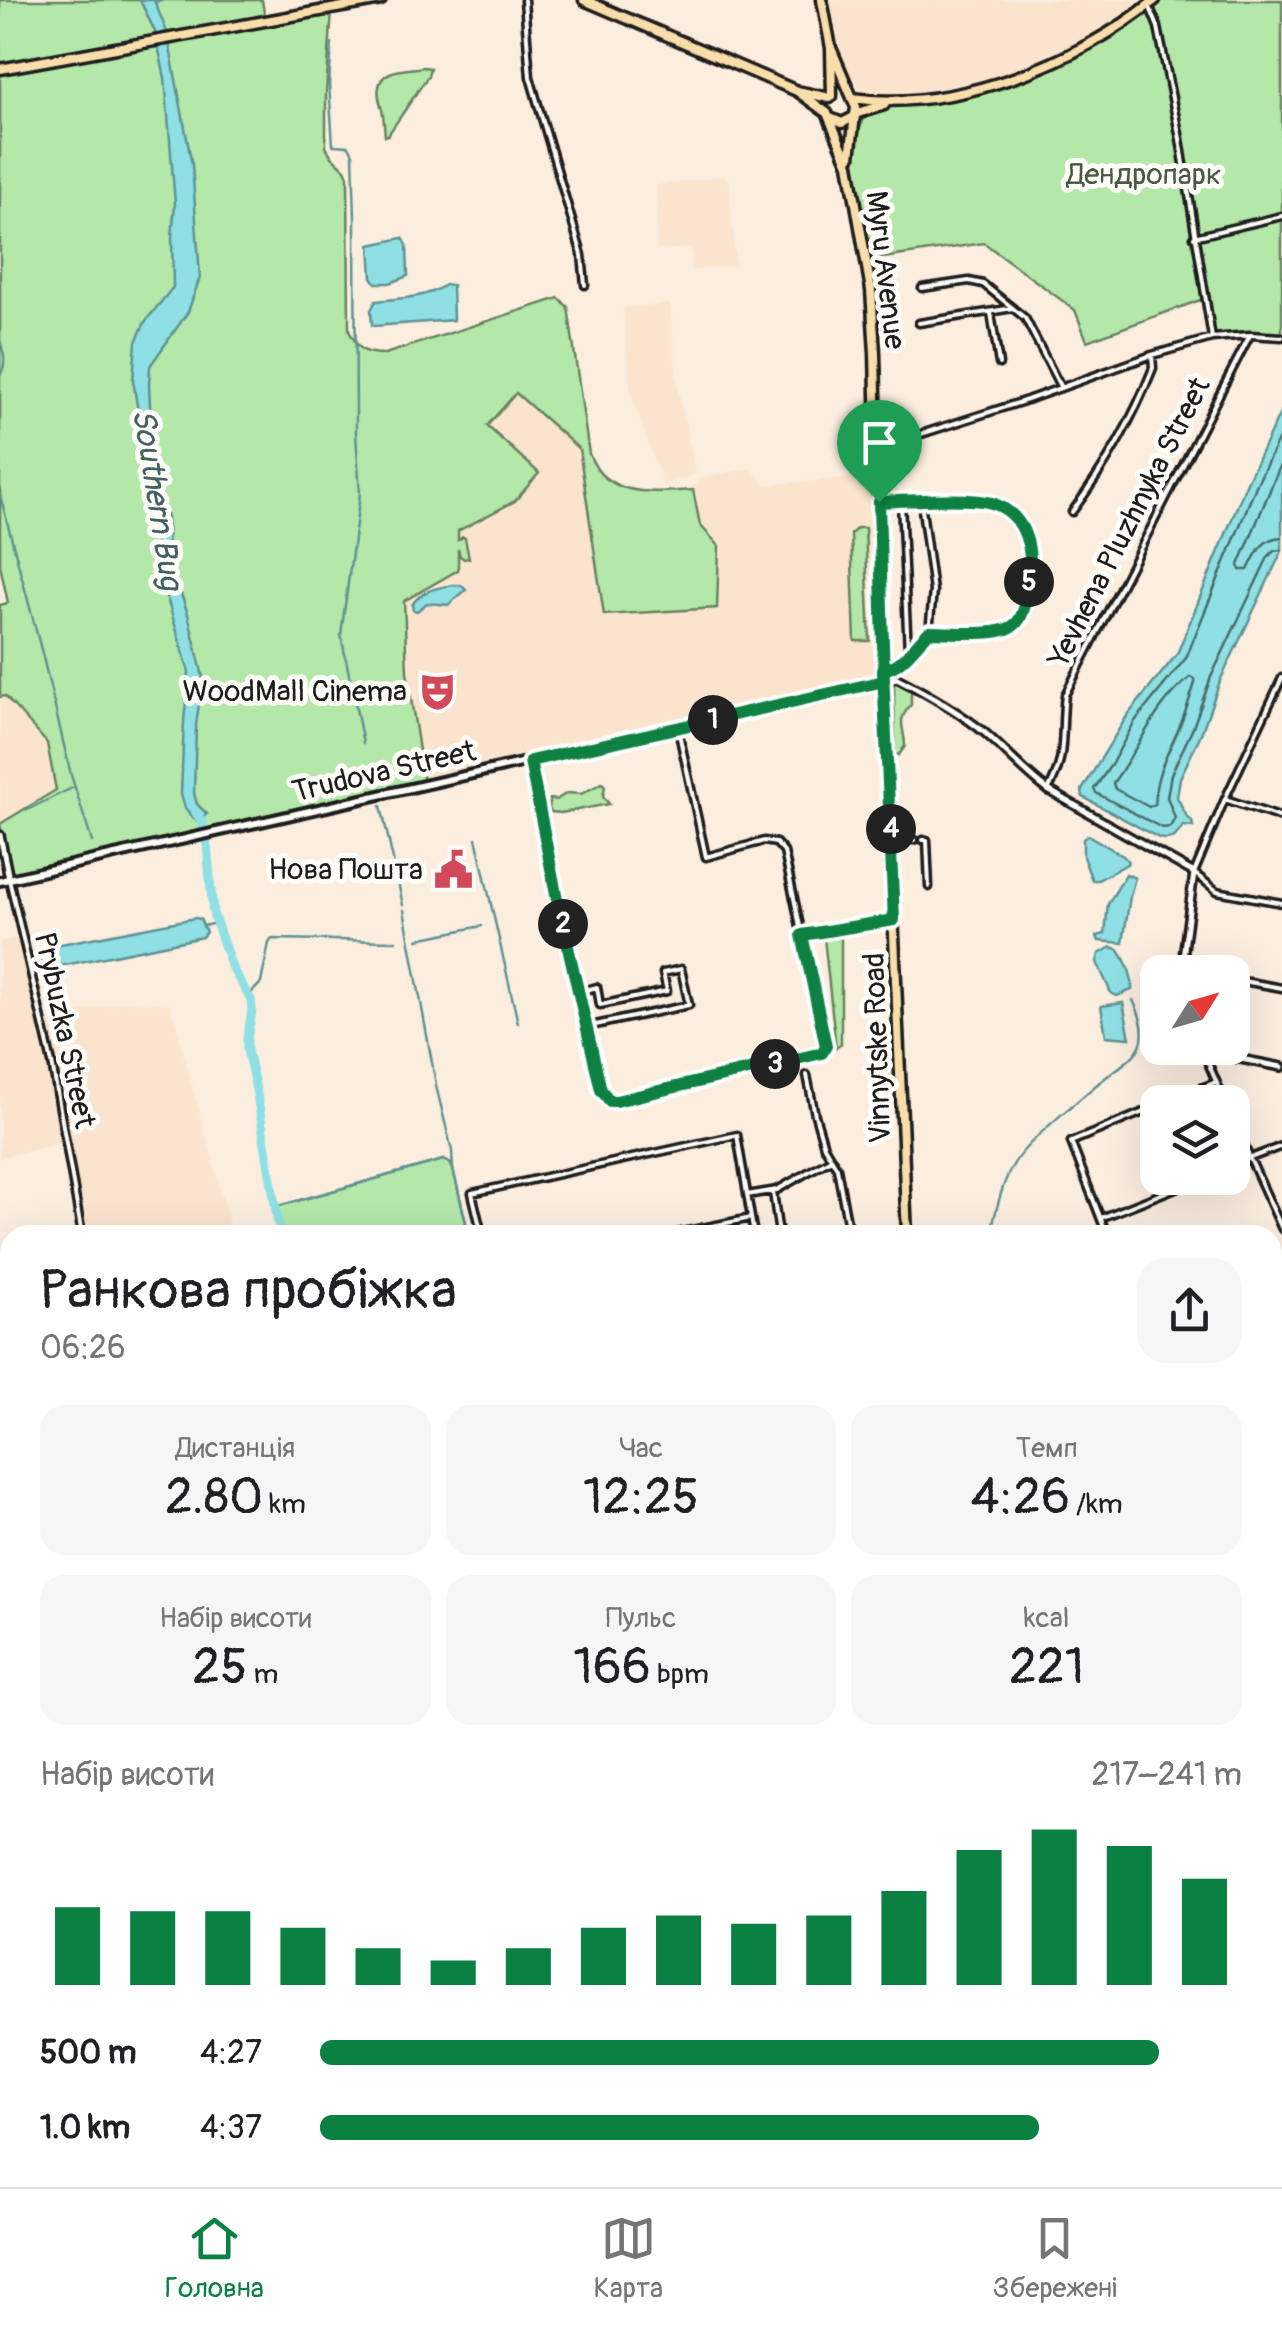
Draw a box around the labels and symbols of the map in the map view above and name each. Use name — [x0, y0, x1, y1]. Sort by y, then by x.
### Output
park label: Дендропарк — [1066, 156, 1221, 193]
street label: Myru Avenue — [857, 189, 914, 351]
street label: Yevhena Pluzhnyka Street — [1040, 370, 1219, 674]
pin — [837, 400, 922, 503]
water label: Southern Bug — [123, 406, 191, 595]
pin: 5 — [1004, 557, 1054, 607]
theatre icon: WoodMall Cinema — [416, 670, 458, 712]
place label: WoodMall Cinema — [182, 673, 407, 710]
pin: 1 — [688, 695, 738, 745]
street label: Trudova Street — [289, 732, 480, 811]
pin: 4 — [866, 804, 916, 854]
public building icon: Нова Пошта — [432, 848, 474, 890]
place label: Нова Пошта — [268, 851, 423, 888]
pin: 2 — [538, 899, 588, 949]
street label: Prybuzka Street — [26, 929, 104, 1132]
street label: Vinnytske Road — [856, 952, 899, 1144]
north arrow — [1140, 955, 1250, 1065]
pin: 3 — [750, 1039, 800, 1089]

